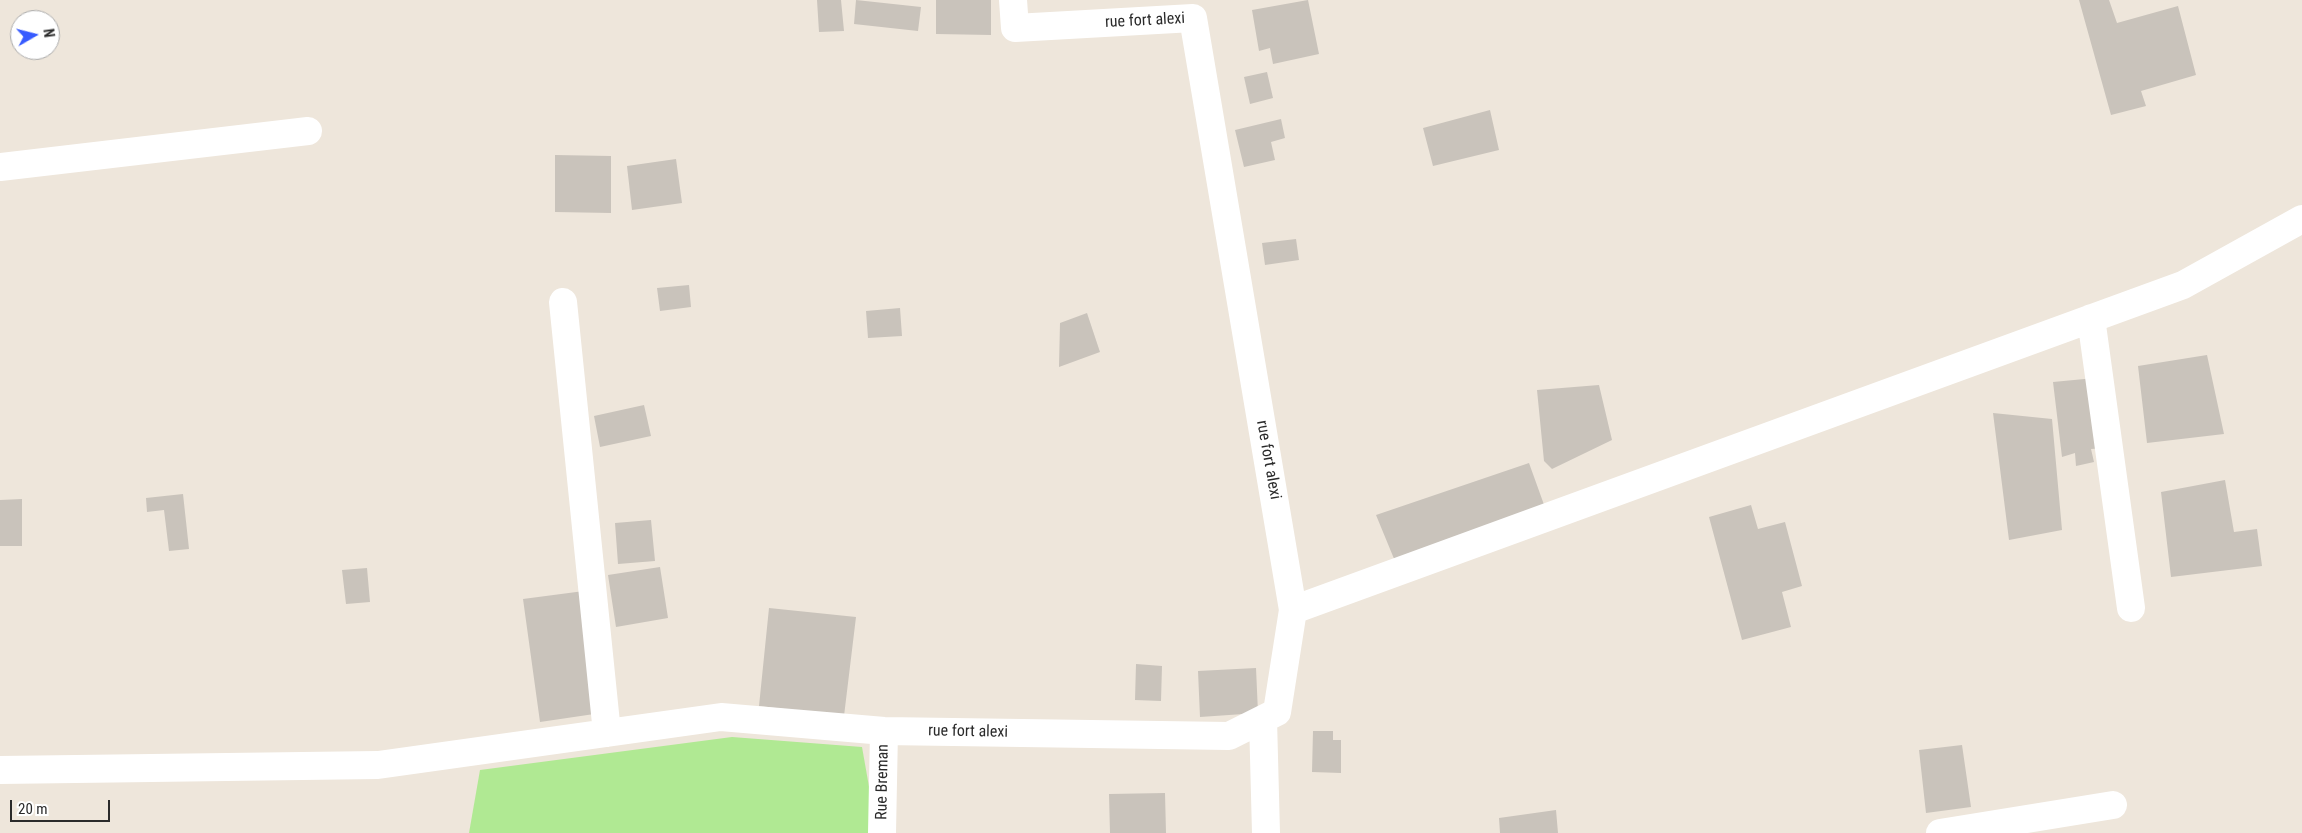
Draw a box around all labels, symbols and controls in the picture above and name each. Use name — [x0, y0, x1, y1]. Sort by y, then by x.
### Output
street label: rue fort alexi — [1105, 9, 1185, 33]
north arrow — [10, 10, 60, 60]
text: N — [40, 28, 57, 38]
street label: rue fort alexi — [1252, 419, 1284, 501]
street label: rue fort alexi — [928, 722, 1008, 742]
street label: Rue Breman — [873, 744, 893, 820]
scale bar — [12, 790, 112, 822]
text: 20 m — [18, 800, 48, 818]

